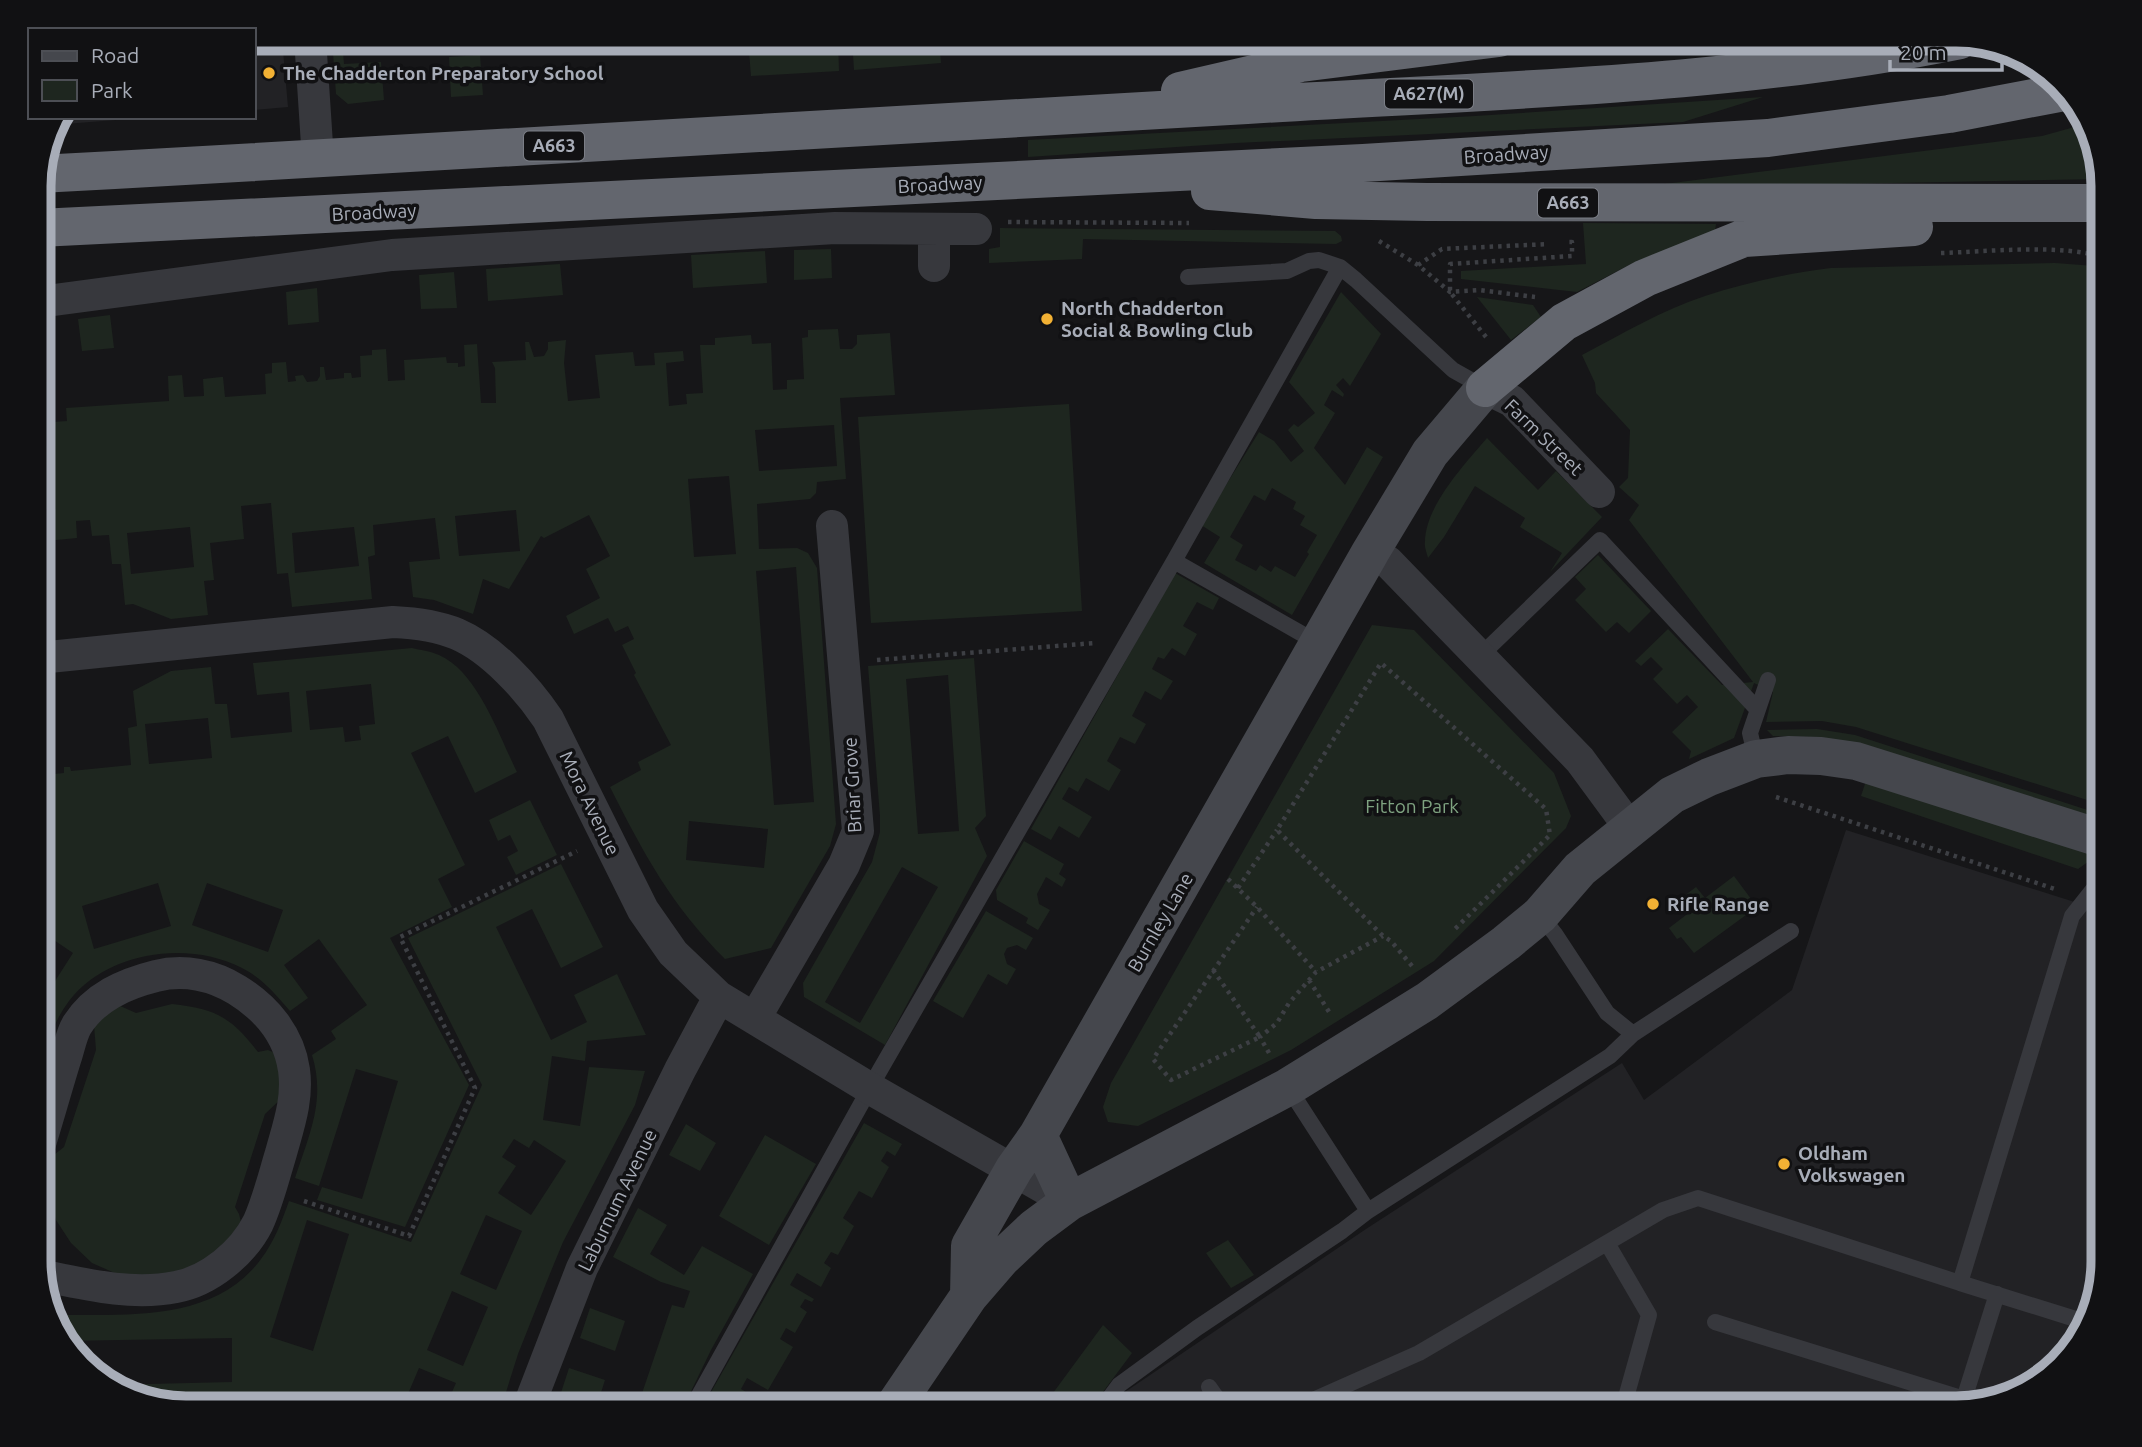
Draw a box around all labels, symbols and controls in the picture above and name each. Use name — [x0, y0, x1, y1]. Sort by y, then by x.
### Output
legend — [28, 28, 256, 119]
scale bar — [1890, 28, 2002, 72]
text: 20 m — [1900, 40, 1947, 64]
text: Road — [91, 43, 139, 67]
place label: The Chadderton Preparatory School — [283, 62, 604, 84]
marker: The Chadderton Preparatory School — [261, 65, 277, 81]
text: Park — [91, 78, 133, 102]
road number: A627(M) — [1385, 80, 1473, 108]
road number: A663 — [524, 132, 584, 160]
street label: Broadway — [1463, 140, 1549, 168]
street label: Broadway — [897, 171, 983, 197]
road number: A663 — [1538, 188, 1598, 218]
street label: Broadway — [331, 199, 417, 225]
place label: North Chadderton Social & Bowling Club — [1061, 297, 1253, 341]
marker: North Chadderton Social & Bowling Club — [1039, 311, 1055, 327]
street label: Farm Street — [1500, 394, 1588, 480]
street label: Briar Grove — [839, 737, 865, 833]
street label: Mora Avenue — [555, 747, 625, 859]
park label: Fitton Park — [1365, 795, 1459, 817]
street label: Burnley Lane — [1123, 869, 1197, 975]
place label: Rifle Range — [1667, 893, 1769, 915]
marker: Rifle Range — [1645, 896, 1661, 912]
street label: Laburnum Avenue — [573, 1125, 661, 1275]
place label: Oldham Volkswagen — [1798, 1142, 1905, 1186]
marker: Oldham Volkswagen — [1776, 1156, 1792, 1172]

